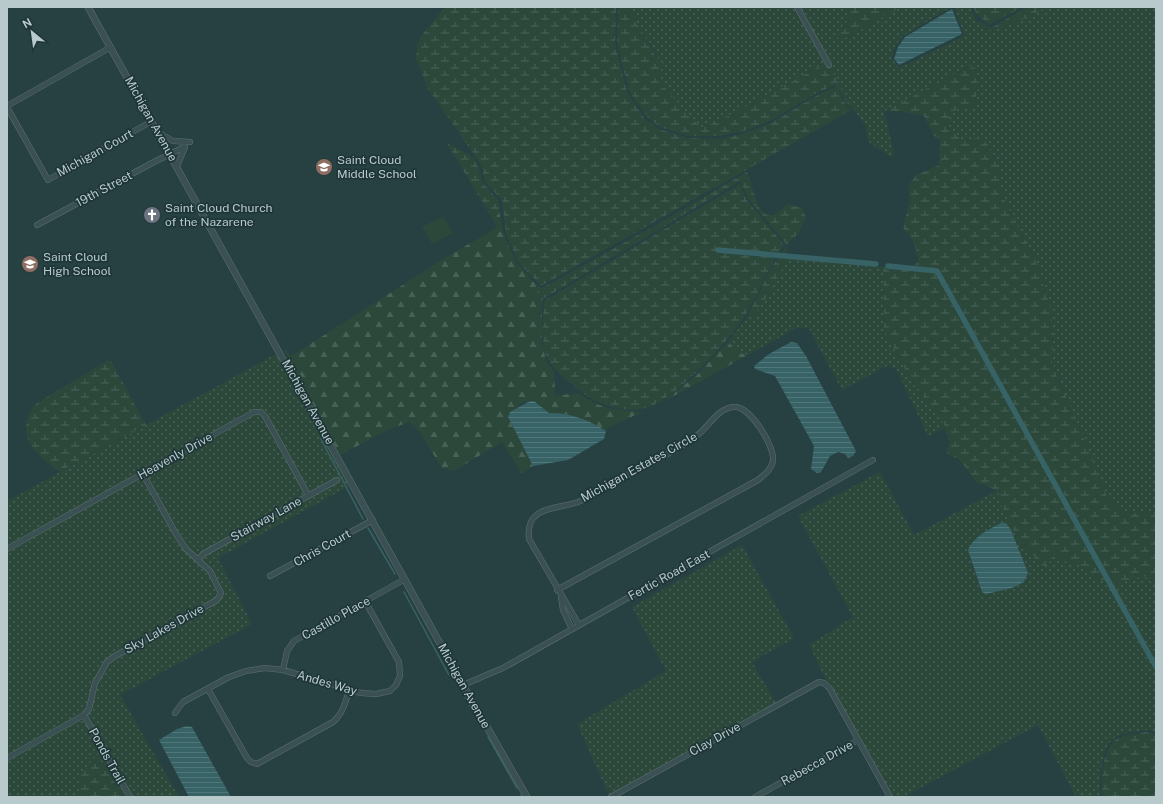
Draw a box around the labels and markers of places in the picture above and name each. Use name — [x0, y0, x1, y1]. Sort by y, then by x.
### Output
place label: Saint Cloud Middle School — [337, 153, 417, 181]
school or university icon: Saint Cloud Middle School — [314, 157, 334, 177]
place label: Saint Cloud Church of the Nazarene — [165, 201, 273, 229]
church icon: Saint Cloud Church of the Nazarene — [142, 205, 162, 225]
place label: Saint Cloud High School — [43, 250, 111, 278]
school or university icon: Saint Cloud High School — [20, 254, 40, 274]

